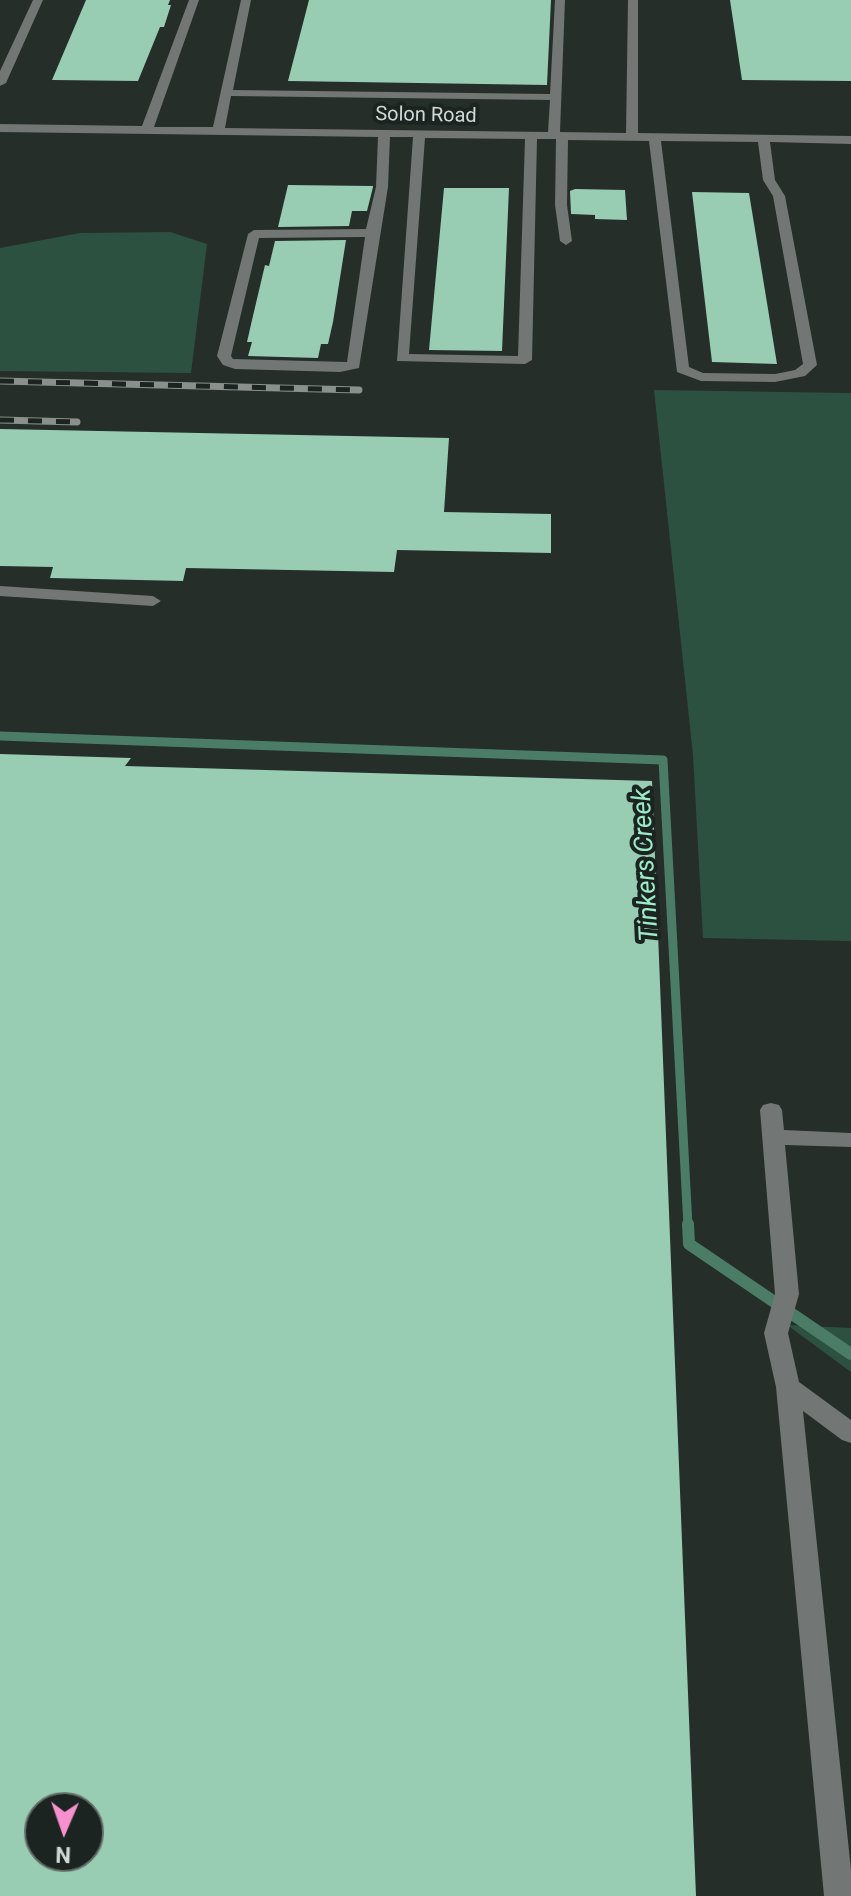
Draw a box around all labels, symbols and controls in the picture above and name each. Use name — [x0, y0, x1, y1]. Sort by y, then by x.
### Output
street label: Solon Road — [375, 103, 477, 129]
water label: Tinkers Creek — [627, 788, 667, 942]
north arrow — [24, 1792, 104, 1872]
text: N — [55, 1842, 71, 1867]

